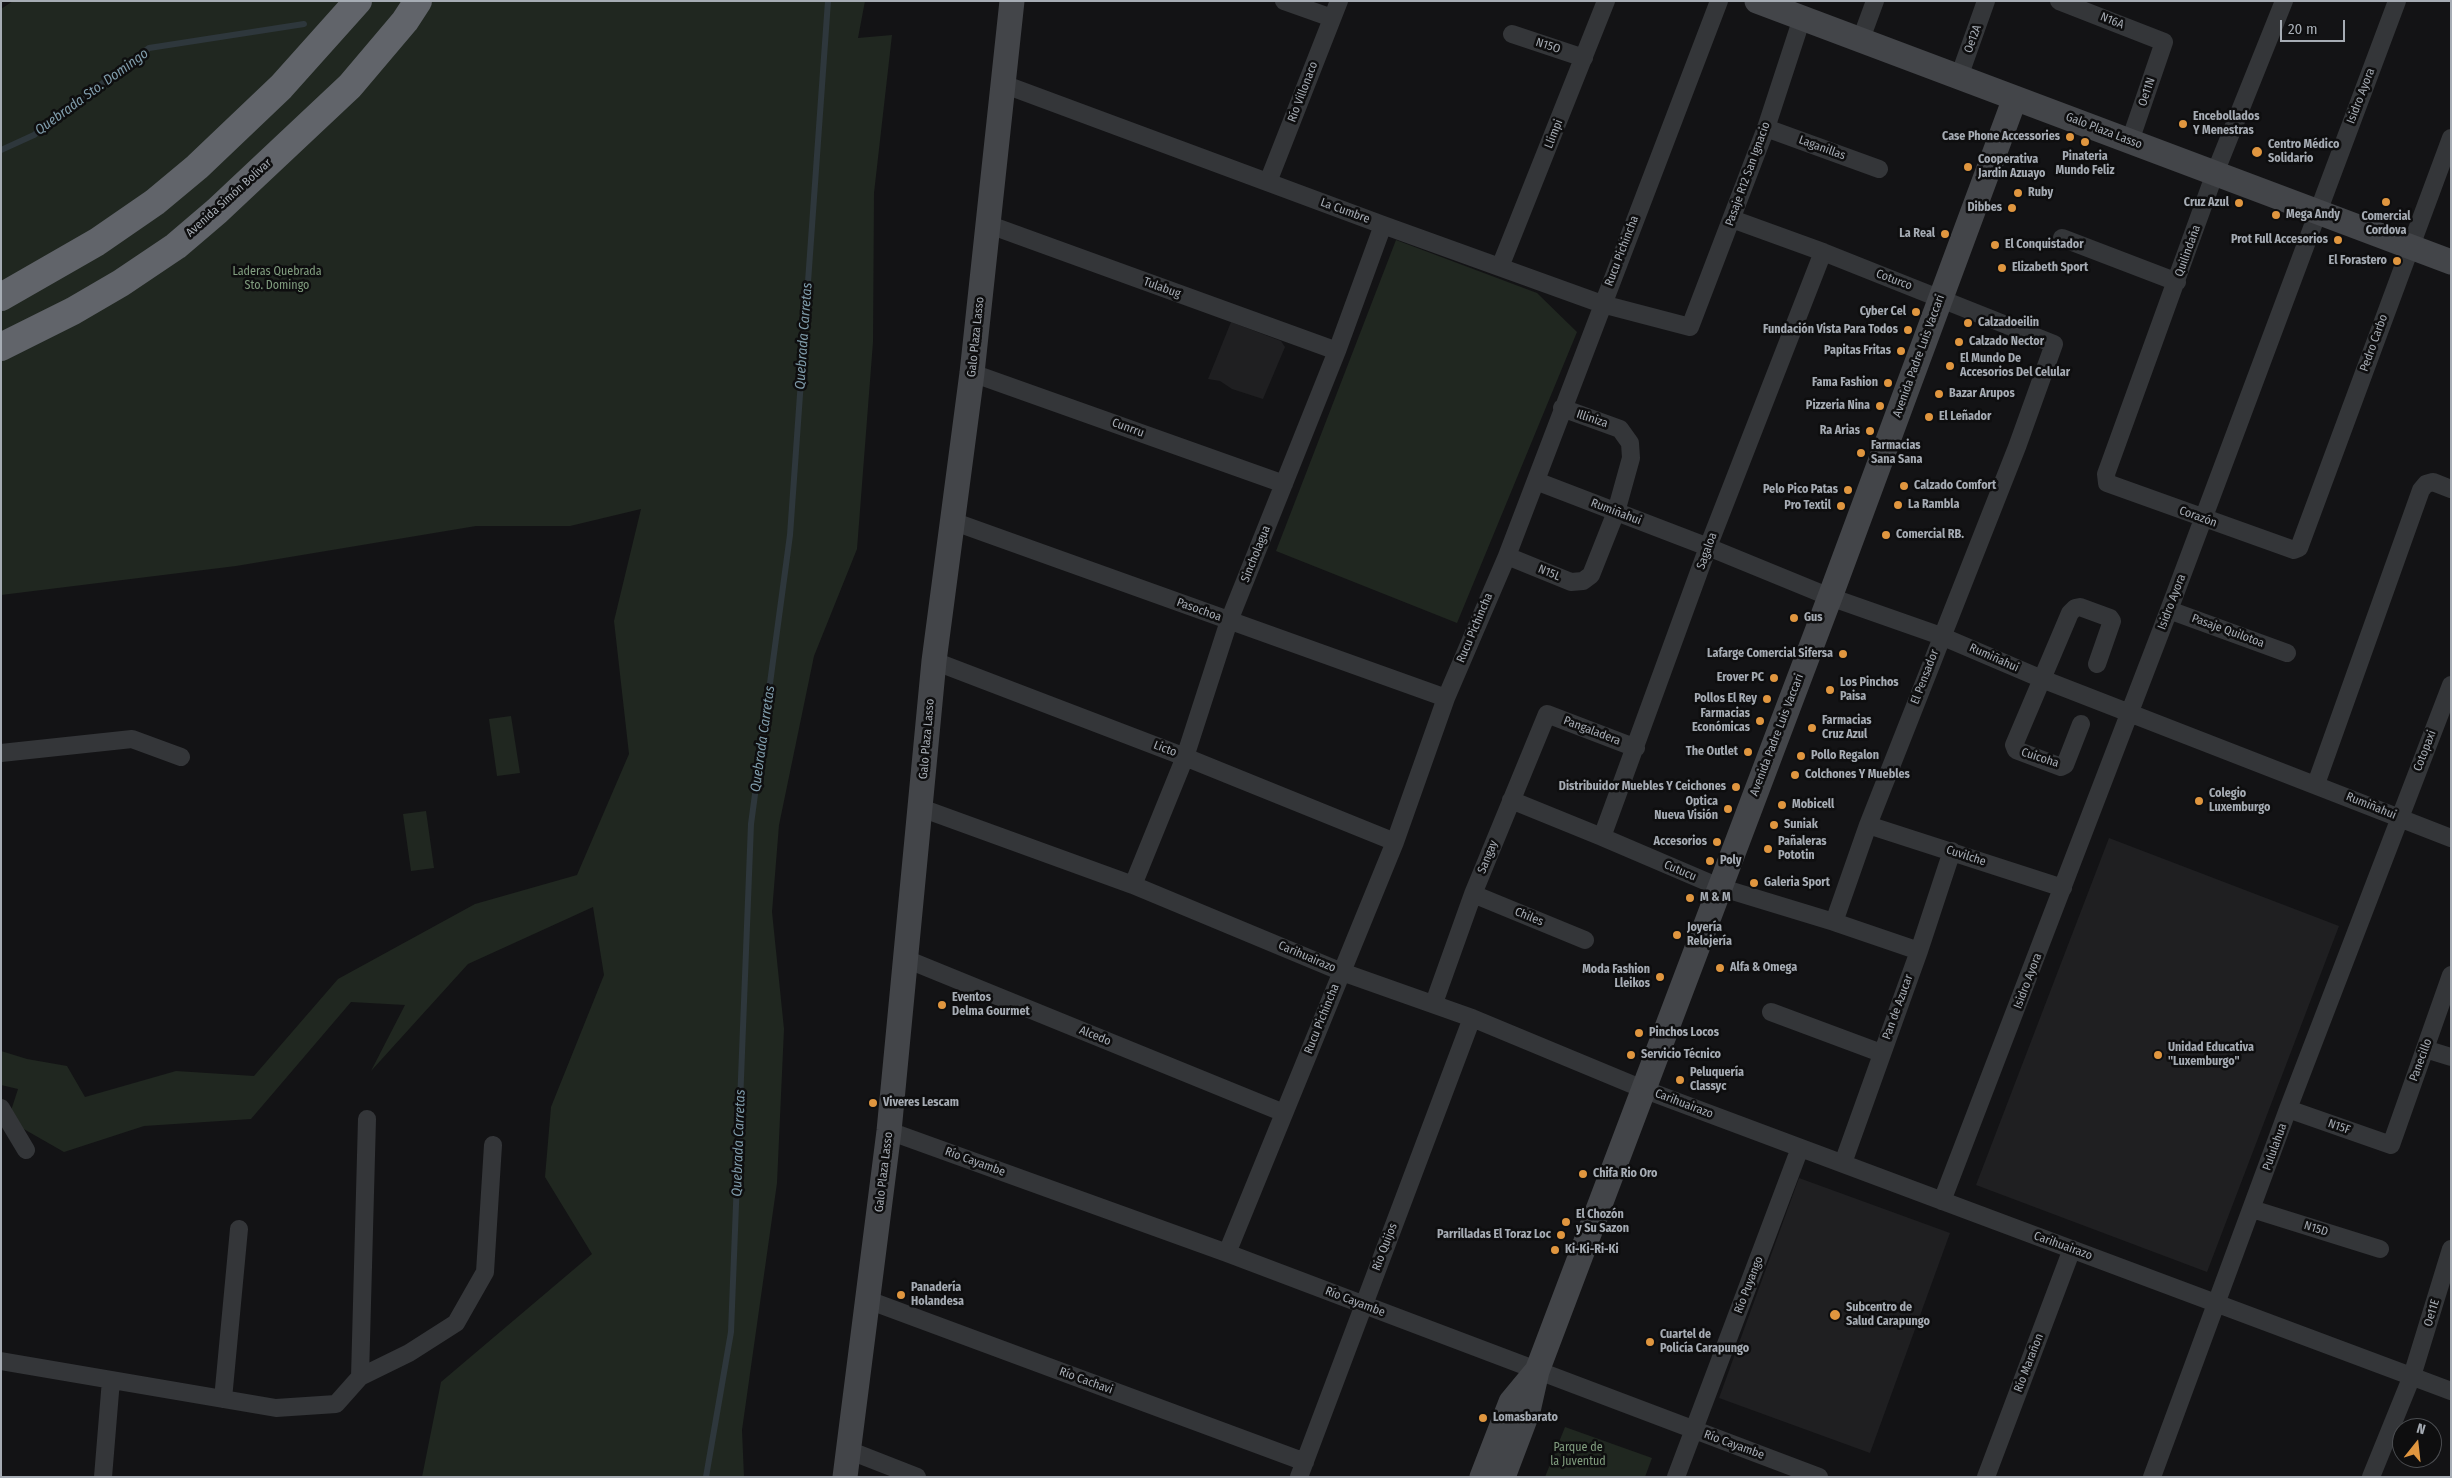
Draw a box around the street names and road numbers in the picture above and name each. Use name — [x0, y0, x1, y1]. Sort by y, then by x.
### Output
street label: N16A — [2098, 10, 2126, 32]
street label: Oe12A — [1961, 23, 1985, 55]
street label: N15O — [1534, 35, 1562, 57]
street label: Río Villonaco — [1285, 60, 1321, 124]
street label: Isidro Ayora — [2344, 66, 2378, 126]
street label: Oe11N — [2135, 76, 2159, 108]
street label: Galo Plaza Lasso — [2064, 110, 2144, 152]
street label: Llimpi — [1542, 117, 1566, 151]
street label: Pasaje R12 San Ignacio — [1722, 120, 1774, 228]
street label: Laganillas — [1797, 133, 1847, 163]
street label: Avenida Simón Bolívar — [183, 156, 275, 240]
street label: La Cumbre — [1318, 195, 1372, 227]
street label: Rucu Pichincha — [1602, 214, 1642, 288]
street label: Quilindaña — [2172, 223, 2204, 279]
street label: Coturco — [1874, 267, 1914, 293]
street label: Tulabug — [1141, 275, 1183, 301]
street label: Avenida Padre Luis Vaccari — [1890, 293, 1948, 419]
street label: Galo Plaza Lasso — [965, 296, 987, 378]
street label: Pedro Carbo — [2357, 312, 2391, 374]
street label: Illiniza — [1574, 407, 1610, 431]
street label: Cunrru — [1110, 416, 1146, 440]
street label: Rumiñahui — [1589, 496, 1643, 528]
street label: Corazón — [2177, 504, 2219, 530]
street label: Sincholagua — [1238, 524, 1274, 584]
street label: Sagaloa — [1694, 531, 1720, 571]
street label: N15L — [1536, 562, 1562, 584]
street label: Isidro Ayora — [2155, 572, 2189, 632]
street label: Rucu Pichincha — [1454, 591, 1496, 665]
street label: Pasochoa — [1175, 595, 1223, 625]
street label: Pasaje Quilotoa — [2190, 611, 2266, 651]
street label: Rumiñahui — [1967, 641, 2021, 675]
street label: El Pensador — [1908, 648, 1942, 706]
street label: Avenida Padre Luis Vaccari — [1747, 672, 1807, 798]
street label: Galo Plaza Lasso — [916, 698, 938, 780]
street label: Pangaladera — [1561, 714, 1623, 748]
street label: Cotopaxi — [2411, 729, 2439, 773]
street label: Licto — [1151, 738, 1179, 760]
street label: Cuicoha — [2019, 745, 2061, 771]
street label: Rumiñahui — [2344, 789, 2398, 823]
street label: Sangay — [1475, 838, 1501, 876]
street label: Cuvilche — [1944, 843, 1988, 869]
street label: Cutucu — [1662, 858, 1698, 884]
street label: Chiles — [1513, 905, 1545, 929]
street label: Carihuairazo — [1276, 938, 1338, 976]
street label: Isidro Ayora — [2011, 951, 2045, 1011]
street label: Pan de Azucar — [1880, 973, 1916, 1041]
street label: Rucu Pichincha — [1301, 982, 1343, 1056]
street label: Alcedo — [1077, 1023, 1113, 1049]
street label: Panecillo — [2407, 1037, 2435, 1083]
street label: Carihuairazo — [1653, 1086, 1715, 1122]
street label: N15F — [2326, 1116, 2352, 1138]
street label: Pululahua — [2260, 1121, 2290, 1173]
street label: Galo Plaza Lasso — [872, 1131, 896, 1213]
street label: Río Cayambe — [943, 1144, 1007, 1180]
street label: N15D — [2302, 1219, 2330, 1239]
street label: Río Quijos — [1369, 1221, 1401, 1273]
street label: Carihuairazo — [2032, 1229, 2094, 1263]
street label: Río Puyango — [1732, 1254, 1766, 1316]
street label: Río Cayambe — [1323, 1284, 1387, 1320]
street label: Oe11E — [2421, 1298, 2443, 1328]
street label: Río Marañon — [2011, 1332, 2047, 1394]
street label: Río Cachavi — [1057, 1365, 1115, 1397]
street label: Río Cayambe — [1702, 1427, 1766, 1463]

